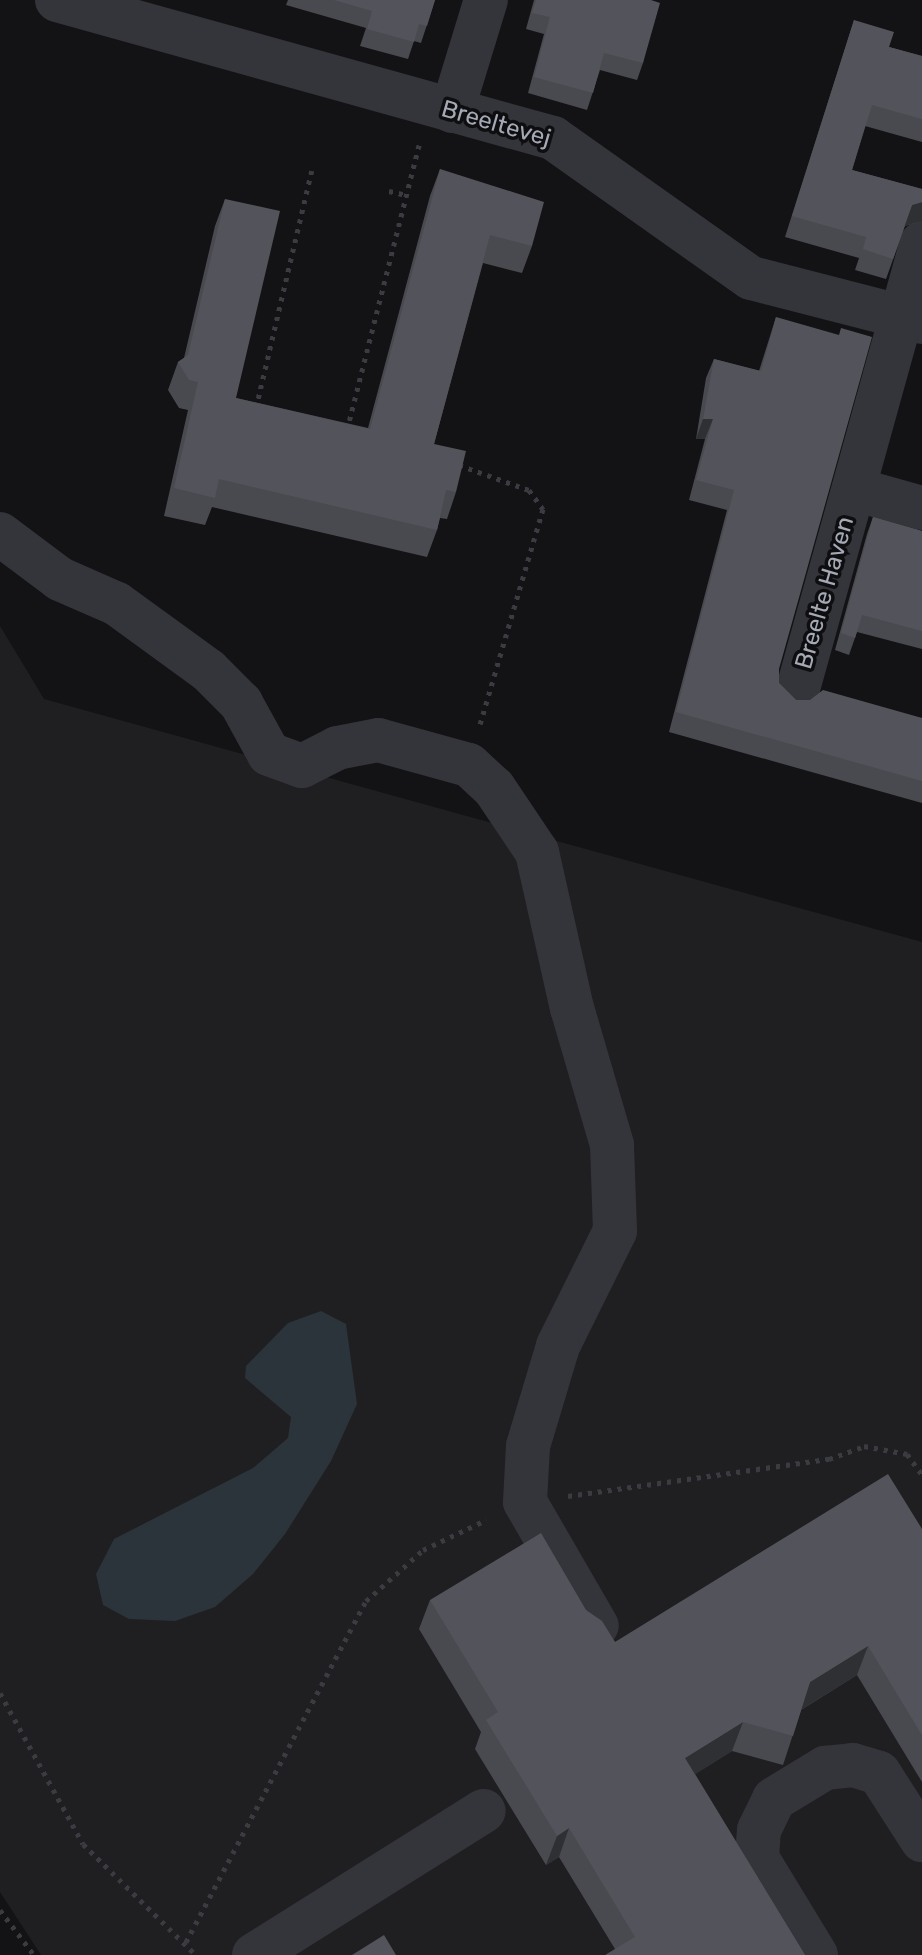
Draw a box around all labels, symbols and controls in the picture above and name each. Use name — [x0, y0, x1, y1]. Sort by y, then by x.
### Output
street label: Breeltevej — [438, 95, 554, 153]
street label: Breelte Haven — [789, 513, 861, 673]

